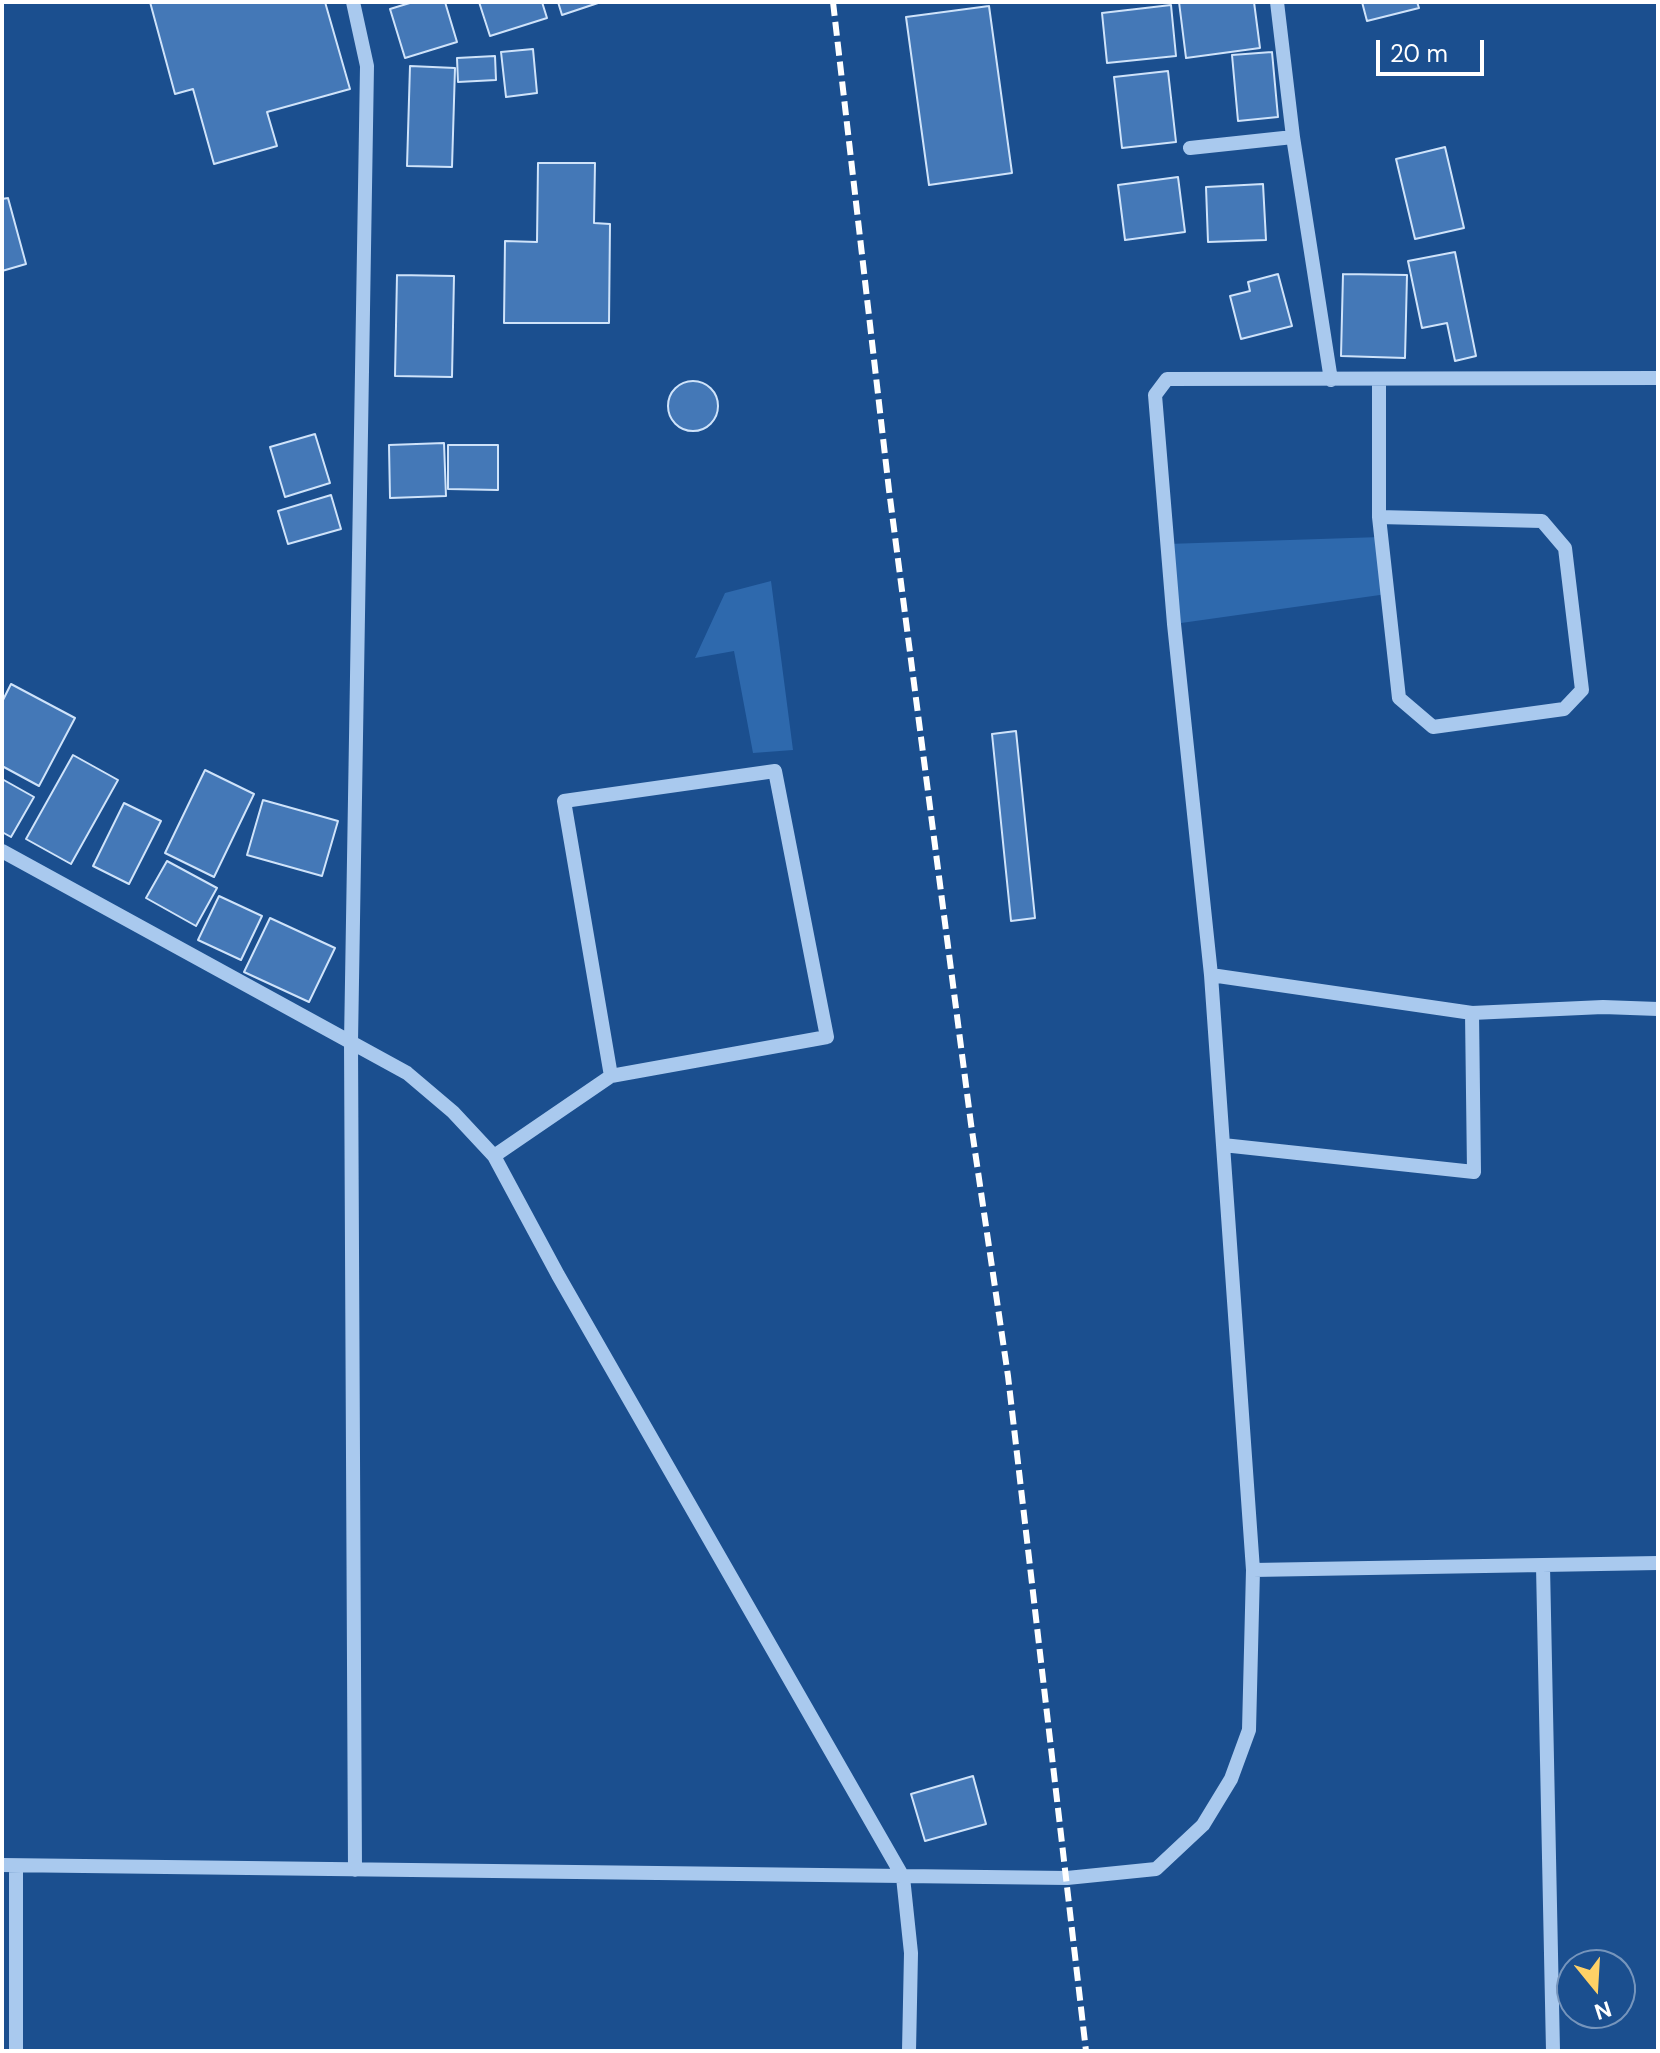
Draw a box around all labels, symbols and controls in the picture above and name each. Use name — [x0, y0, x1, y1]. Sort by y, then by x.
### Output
scale bar — [1380, 24, 1488, 74]
text: 20 m — [1390, 38, 1448, 69]
north arrow — [1556, 1949, 1636, 2029]
text: N — [1591, 1994, 1615, 2027]

